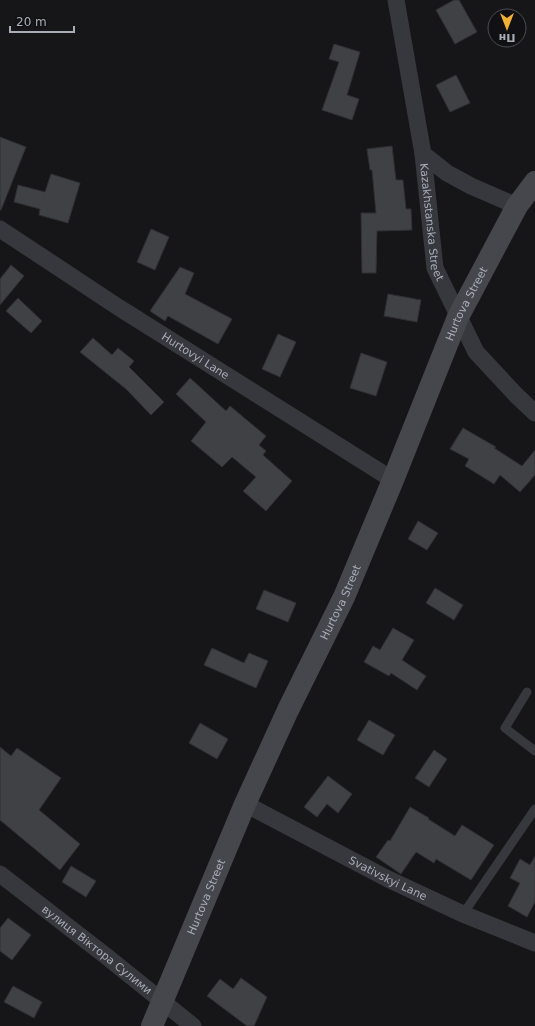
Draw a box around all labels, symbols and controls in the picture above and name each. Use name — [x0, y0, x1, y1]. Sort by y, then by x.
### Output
scale bar — [10, 8, 74, 34]
north arrow — [487, 8, 527, 48]
text: 20 m — [16, 15, 47, 29]
text: Пн — [499, 31, 515, 44]
street label: Kazakhstanska Street — [417, 162, 447, 284]
street label: Hurtova Street — [443, 264, 491, 343]
street label: Hurtovyi Lane — [159, 330, 232, 382]
street label: Hurtova Street — [318, 562, 364, 642]
street label: Svativskyi Lane — [346, 854, 429, 903]
street label: Hurtova Street — [185, 857, 228, 937]
street label: вулиця Віктора Сулими — [39, 903, 154, 997]

